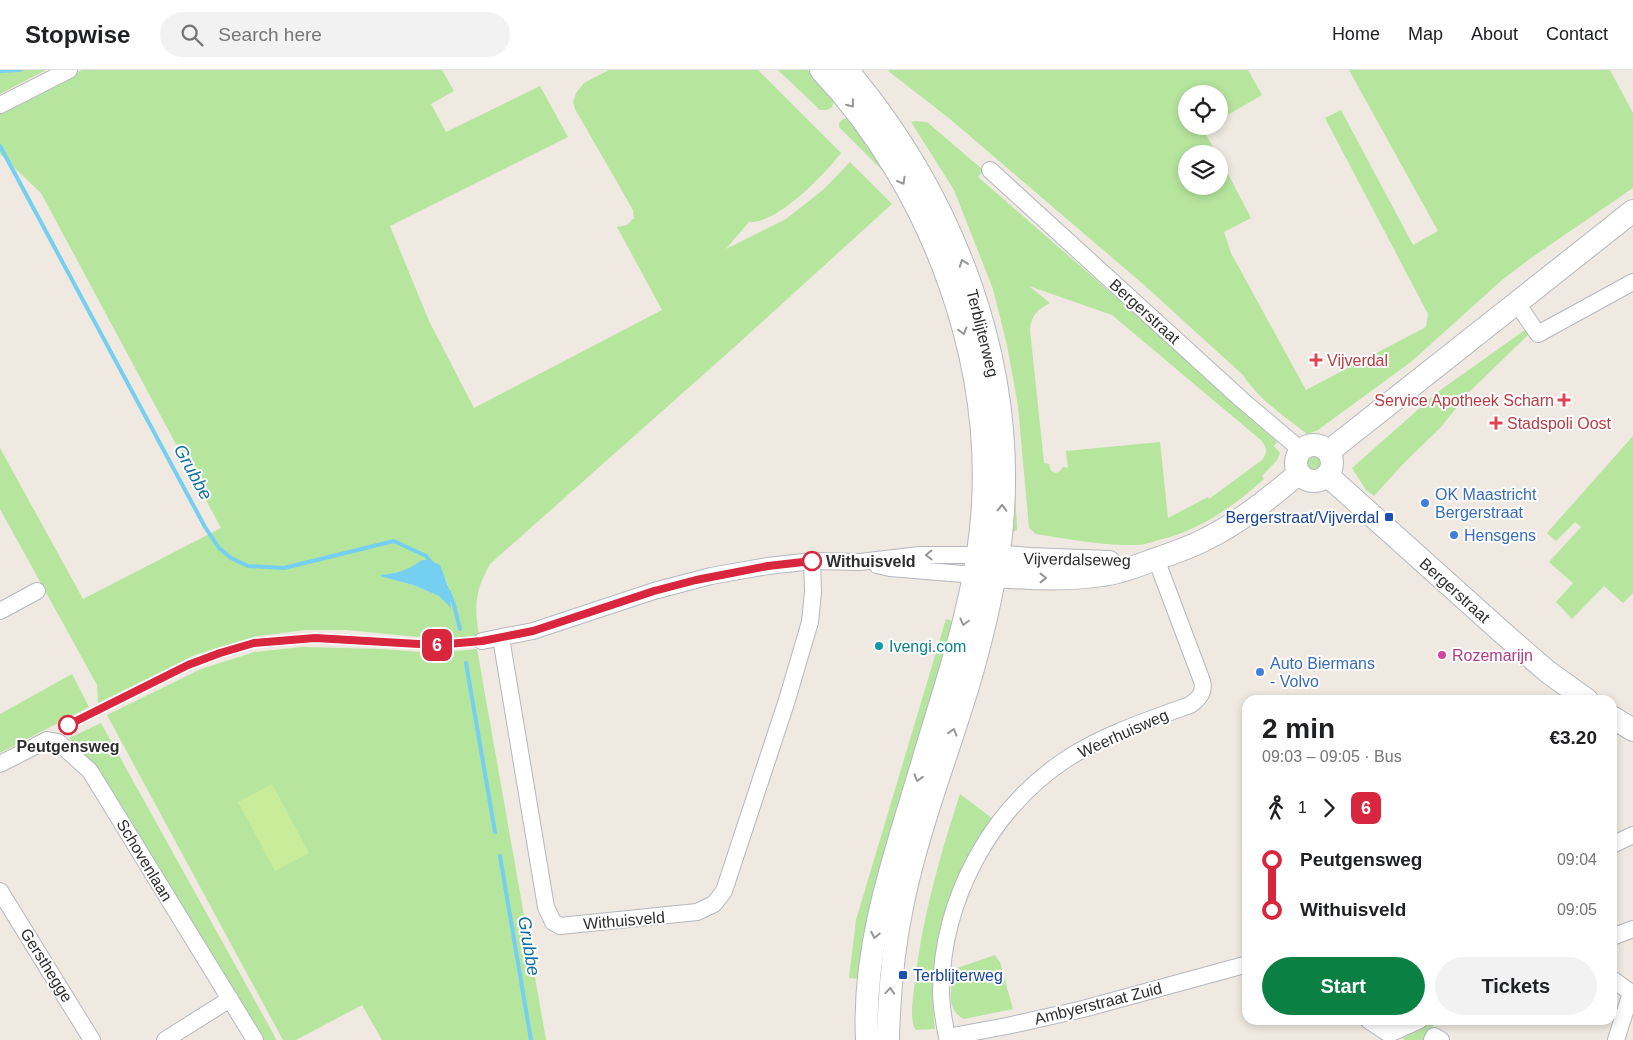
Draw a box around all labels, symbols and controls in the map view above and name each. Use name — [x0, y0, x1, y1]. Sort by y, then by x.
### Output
search box — [160, 12, 510, 57]
text: Stopwise — [25, 21, 130, 48]
icon: search — [178, 21, 206, 49]
text: Search here — [218, 24, 322, 45]
text: Home — [1332, 24, 1380, 44]
text: Map — [1408, 24, 1443, 44]
text: About — [1471, 24, 1518, 44]
text: Contact — [1546, 24, 1608, 44]
map controls — [1178, 85, 1228, 195]
button: locate — [1178, 85, 1228, 135]
one-way arrow — [845, 98, 853, 107]
button: layers — [1178, 145, 1228, 195]
one-way arrow — [896, 176, 906, 185]
one-way arrow — [959, 259, 969, 268]
street label: Bergerstraat — [1106, 276, 1183, 348]
street label: Terblijterweg — [963, 287, 1002, 379]
one-way arrow — [958, 327, 968, 335]
place label: Vijverdal — [1327, 352, 1388, 369]
marker: Vijverdal — [1309, 353, 1323, 367]
place label: Service Apotheek Scharn — [1374, 392, 1554, 409]
marker: Service Apotheek Scharn — [1558, 394, 1570, 406]
place label: Stadspoli Oost — [1507, 415, 1612, 432]
marker: Stadspoli Oost — [1489, 416, 1503, 430]
water label: Grubbe — [170, 441, 216, 503]
place label: OK Maastricht Bergerstraat — [1435, 486, 1537, 521]
marker: OK Maastricht Bergerstraat — [1419, 497, 1431, 509]
one-way arrow — [997, 504, 1007, 512]
place label: Bergerstraat/Vijverdal — [1225, 509, 1379, 526]
marker: Bergerstraat/Vijverdal — [1383, 511, 1395, 523]
place label: Hensgens — [1464, 527, 1536, 544]
marker: Hensgens — [1448, 529, 1460, 541]
one-way arrow — [924, 550, 932, 560]
street label: Vijverdalseweg — [1023, 550, 1131, 569]
marker: Withuisveld — [802, 551, 822, 571]
place label: Withuisveld — [826, 553, 916, 570]
street label: Bergerstraat — [1416, 555, 1493, 627]
one-way arrow — [1040, 573, 1047, 583]
one-way arrow — [959, 618, 970, 627]
line badge: 6 — [421, 629, 453, 661]
text: 6 — [432, 635, 442, 655]
place label: Ivengi.com — [889, 638, 966, 655]
marker: Ivengi.com — [873, 640, 885, 652]
place label: Rozemarijn — [1452, 647, 1533, 664]
marker: Rozemarijn — [1436, 649, 1448, 661]
place label: Auto Biermans - Volvo — [1270, 655, 1375, 690]
marker: Auto Biermans - Volvo — [1254, 666, 1266, 678]
street label: Weerhuisweg — [1076, 706, 1171, 761]
text: 2 min — [1262, 713, 1335, 744]
marker: Peutgensweg — [58, 715, 78, 735]
text: €3.20 — [1549, 727, 1597, 748]
one-way arrow — [948, 729, 958, 737]
place label: Peutgensweg — [16, 738, 120, 755]
text: 09:03 – 09:05 · Bus — [1262, 748, 1402, 765]
one-way arrow — [914, 773, 924, 782]
icon: walk — [1262, 794, 1290, 822]
icon: forward — [1315, 794, 1343, 822]
text: 6 — [1361, 798, 1371, 818]
text: 1 — [1298, 799, 1307, 816]
street label: Schovenlaan — [113, 816, 176, 904]
text: Peutgensweg — [1300, 849, 1422, 870]
text: 09:04 — [1557, 851, 1597, 868]
text: Withuisveld — [1300, 899, 1406, 920]
text: 09:05 — [1557, 901, 1597, 918]
street label: Withuisveld — [583, 908, 666, 933]
water label: Grubbe — [514, 915, 544, 977]
street label: Gersthegge — [17, 925, 76, 1005]
one-way arrow — [871, 930, 881, 939]
button: Start — [1262, 957, 1425, 1015]
button: Tickets — [1435, 957, 1597, 1015]
place label: Terblijterweg — [913, 967, 1003, 984]
marker: Terblijterweg — [897, 969, 909, 981]
street label: Ambyerstraat Zuid — [1033, 979, 1164, 1028]
one-way arrow — [884, 987, 895, 995]

